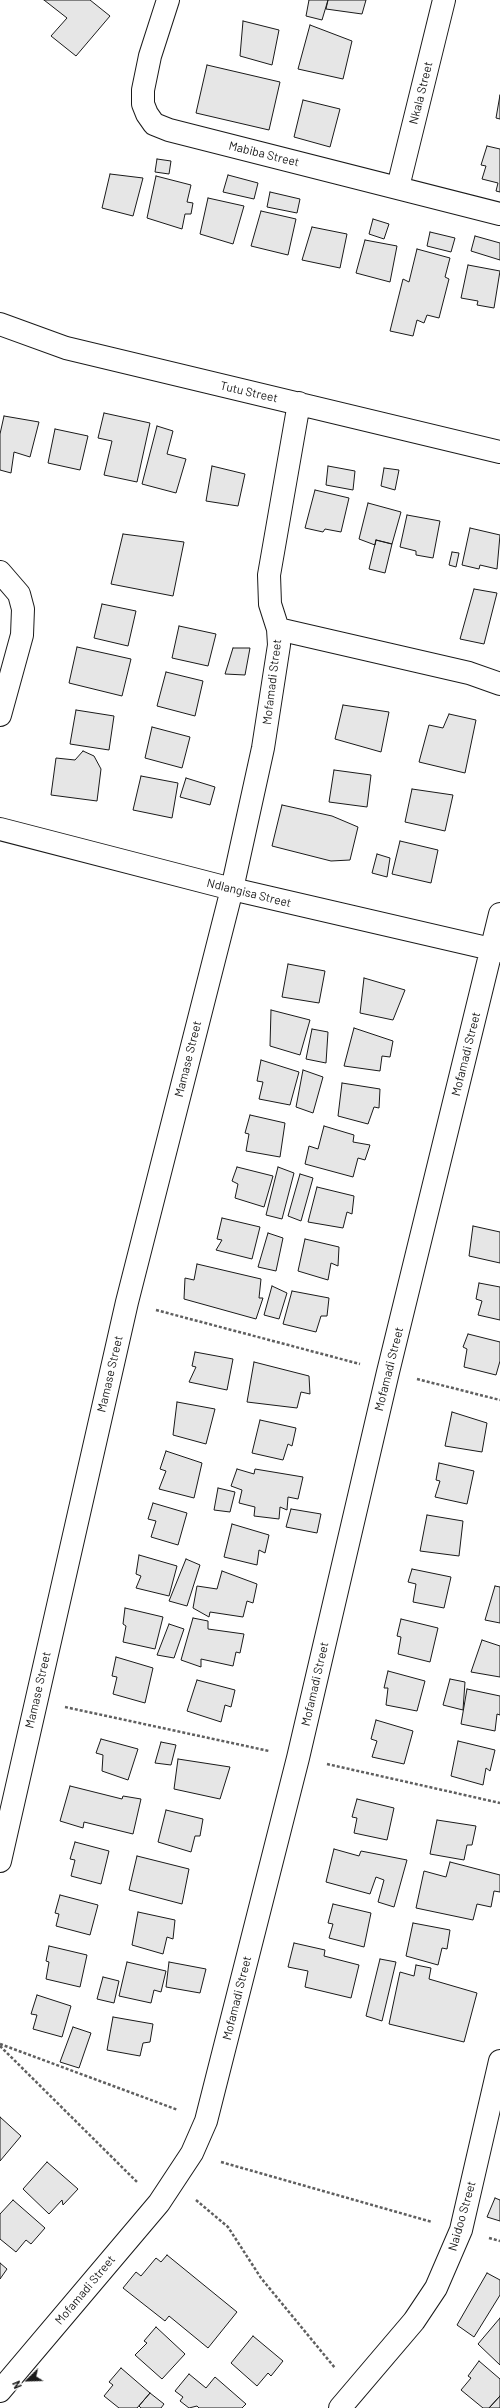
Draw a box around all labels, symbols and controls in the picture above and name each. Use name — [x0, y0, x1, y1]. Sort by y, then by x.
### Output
street label: Nkala Street — [406, 60, 436, 126]
street label: Mabiba Street — [227, 138, 301, 170]
street label: Tutu Street — [219, 378, 279, 406]
street label: Mofamadi Street — [260, 638, 284, 726]
street label: Ndlangisa Street — [205, 876, 293, 910]
street label: Mofamadi Street — [449, 1011, 483, 1097]
street label: Mamase Street — [172, 1019, 204, 1099]
street label: Mofamadi Street — [372, 1326, 406, 1412]
street label: Mamase Street — [94, 1334, 126, 1414]
street label: Mofamadi Street — [298, 1640, 332, 1728]
street label: Mamase Street — [22, 1650, 54, 1730]
street label: Mofamadi Street — [220, 1955, 254, 2041]
street label: Naidoo Street — [445, 2179, 479, 2253]
street label: Mofamadi Street — [52, 2252, 118, 2328]
north arrow — [8, 2360, 48, 2400]
text: N — [9, 2379, 24, 2391]

